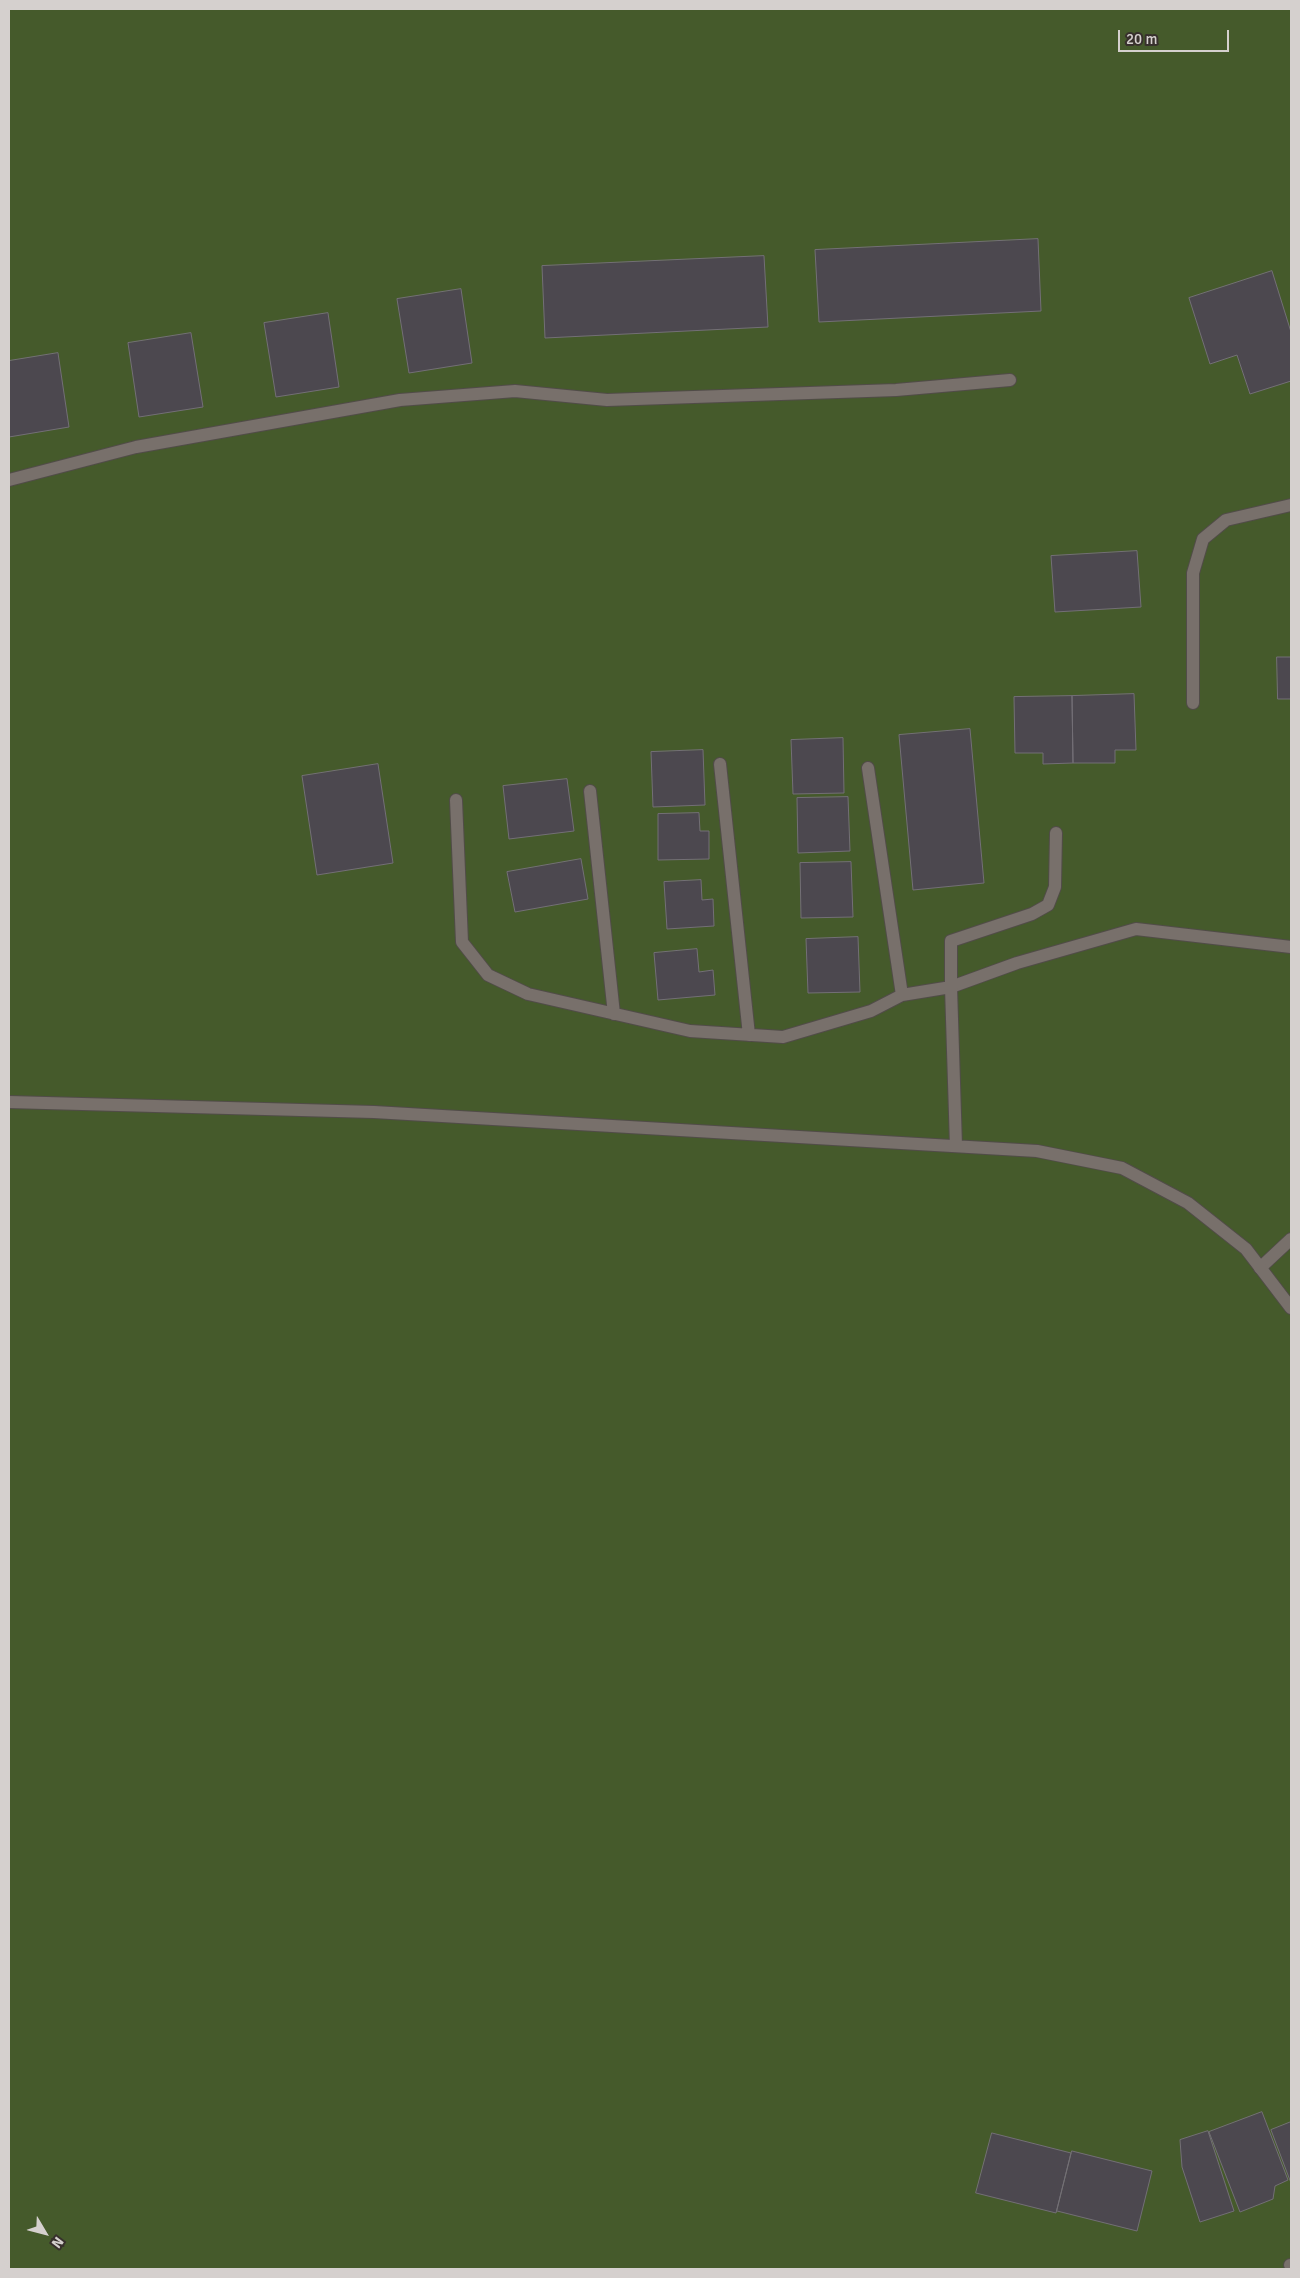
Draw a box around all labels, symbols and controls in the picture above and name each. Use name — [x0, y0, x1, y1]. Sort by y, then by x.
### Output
scale bar — [1120, 20, 1231, 52]
text: 20 m — [1126, 30, 1157, 48]
north arrow — [20, 2208, 70, 2258]
text: N — [48, 2233, 67, 2251]

